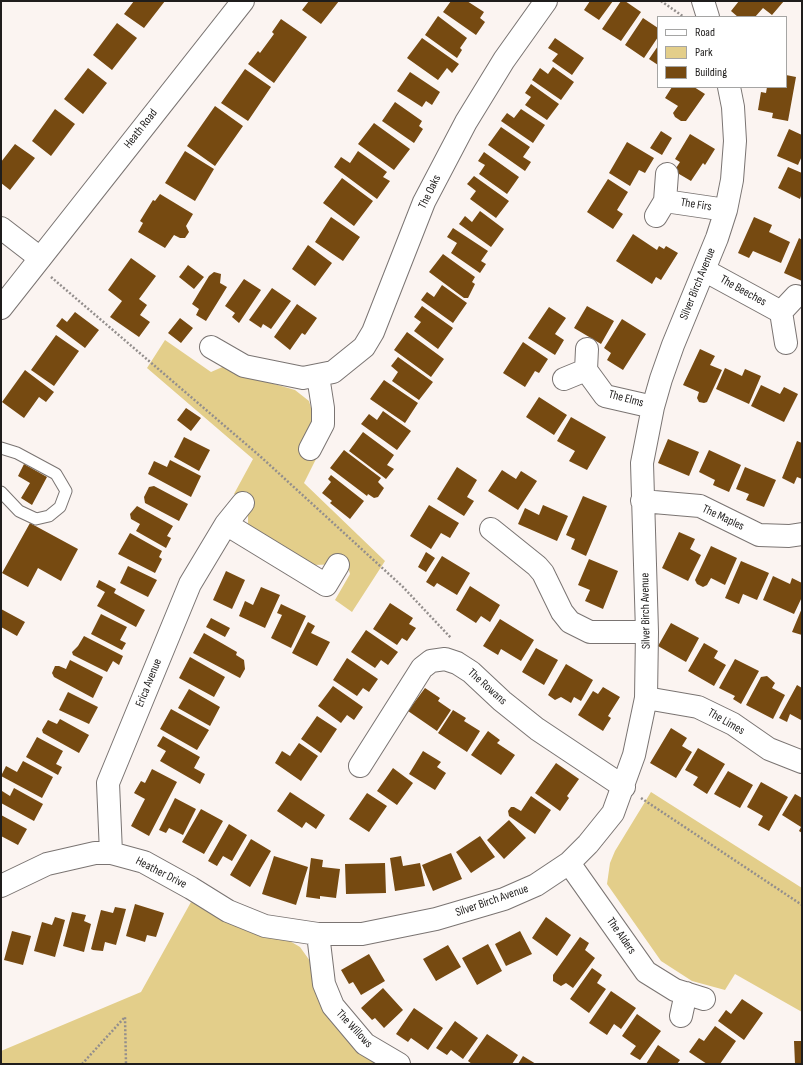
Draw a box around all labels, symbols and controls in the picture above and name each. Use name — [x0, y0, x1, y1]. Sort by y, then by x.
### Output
legend — [657, 16, 787, 88]
text: Road — [695, 25, 715, 40]
text: Park — [695, 45, 713, 60]
text: Building — [695, 65, 727, 80]
street label: Heath Road — [121, 106, 161, 152]
street label: The Oaks — [416, 173, 444, 211]
street label: The Firs — [679, 195, 713, 215]
street label: Silver Birch Avenue — [677, 246, 719, 322]
street label: The Beeches — [717, 272, 769, 310]
street label: The Elms — [607, 387, 645, 411]
street label: The Maples — [700, 502, 746, 534]
street label: Silver Birch Avenue — [638, 573, 654, 649]
street label: Erica Avenue — [133, 657, 165, 709]
street label: The Rowans — [464, 666, 510, 708]
street label: The Limes — [705, 706, 747, 738]
street label: Heather Drive — [133, 854, 189, 892]
street label: Silver Birch Avenue — [454, 882, 530, 920]
street label: The Alders — [603, 915, 639, 957]
street label: The Willows — [333, 1007, 375, 1051]

